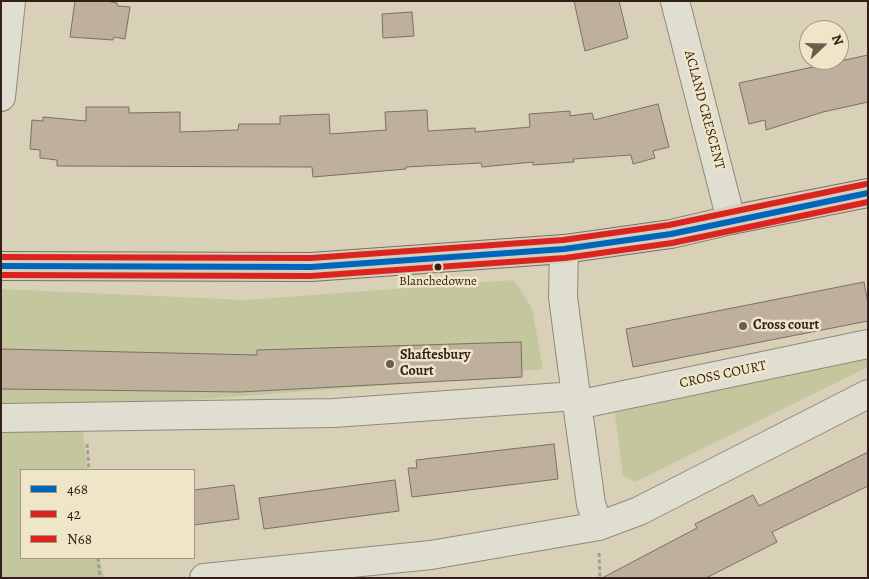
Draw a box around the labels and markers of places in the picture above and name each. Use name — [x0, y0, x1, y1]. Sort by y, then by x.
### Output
marker: Blanchedowne — [433, 262, 443, 272]
place label: Blanchedowne — [399, 274, 477, 290]
place label: Cross court — [753, 318, 819, 334]
marker: Cross court — [737, 320, 749, 332]
place label: Shaftesbury Court — [400, 348, 471, 381]
marker: Shaftesbury Court — [384, 358, 396, 370]

